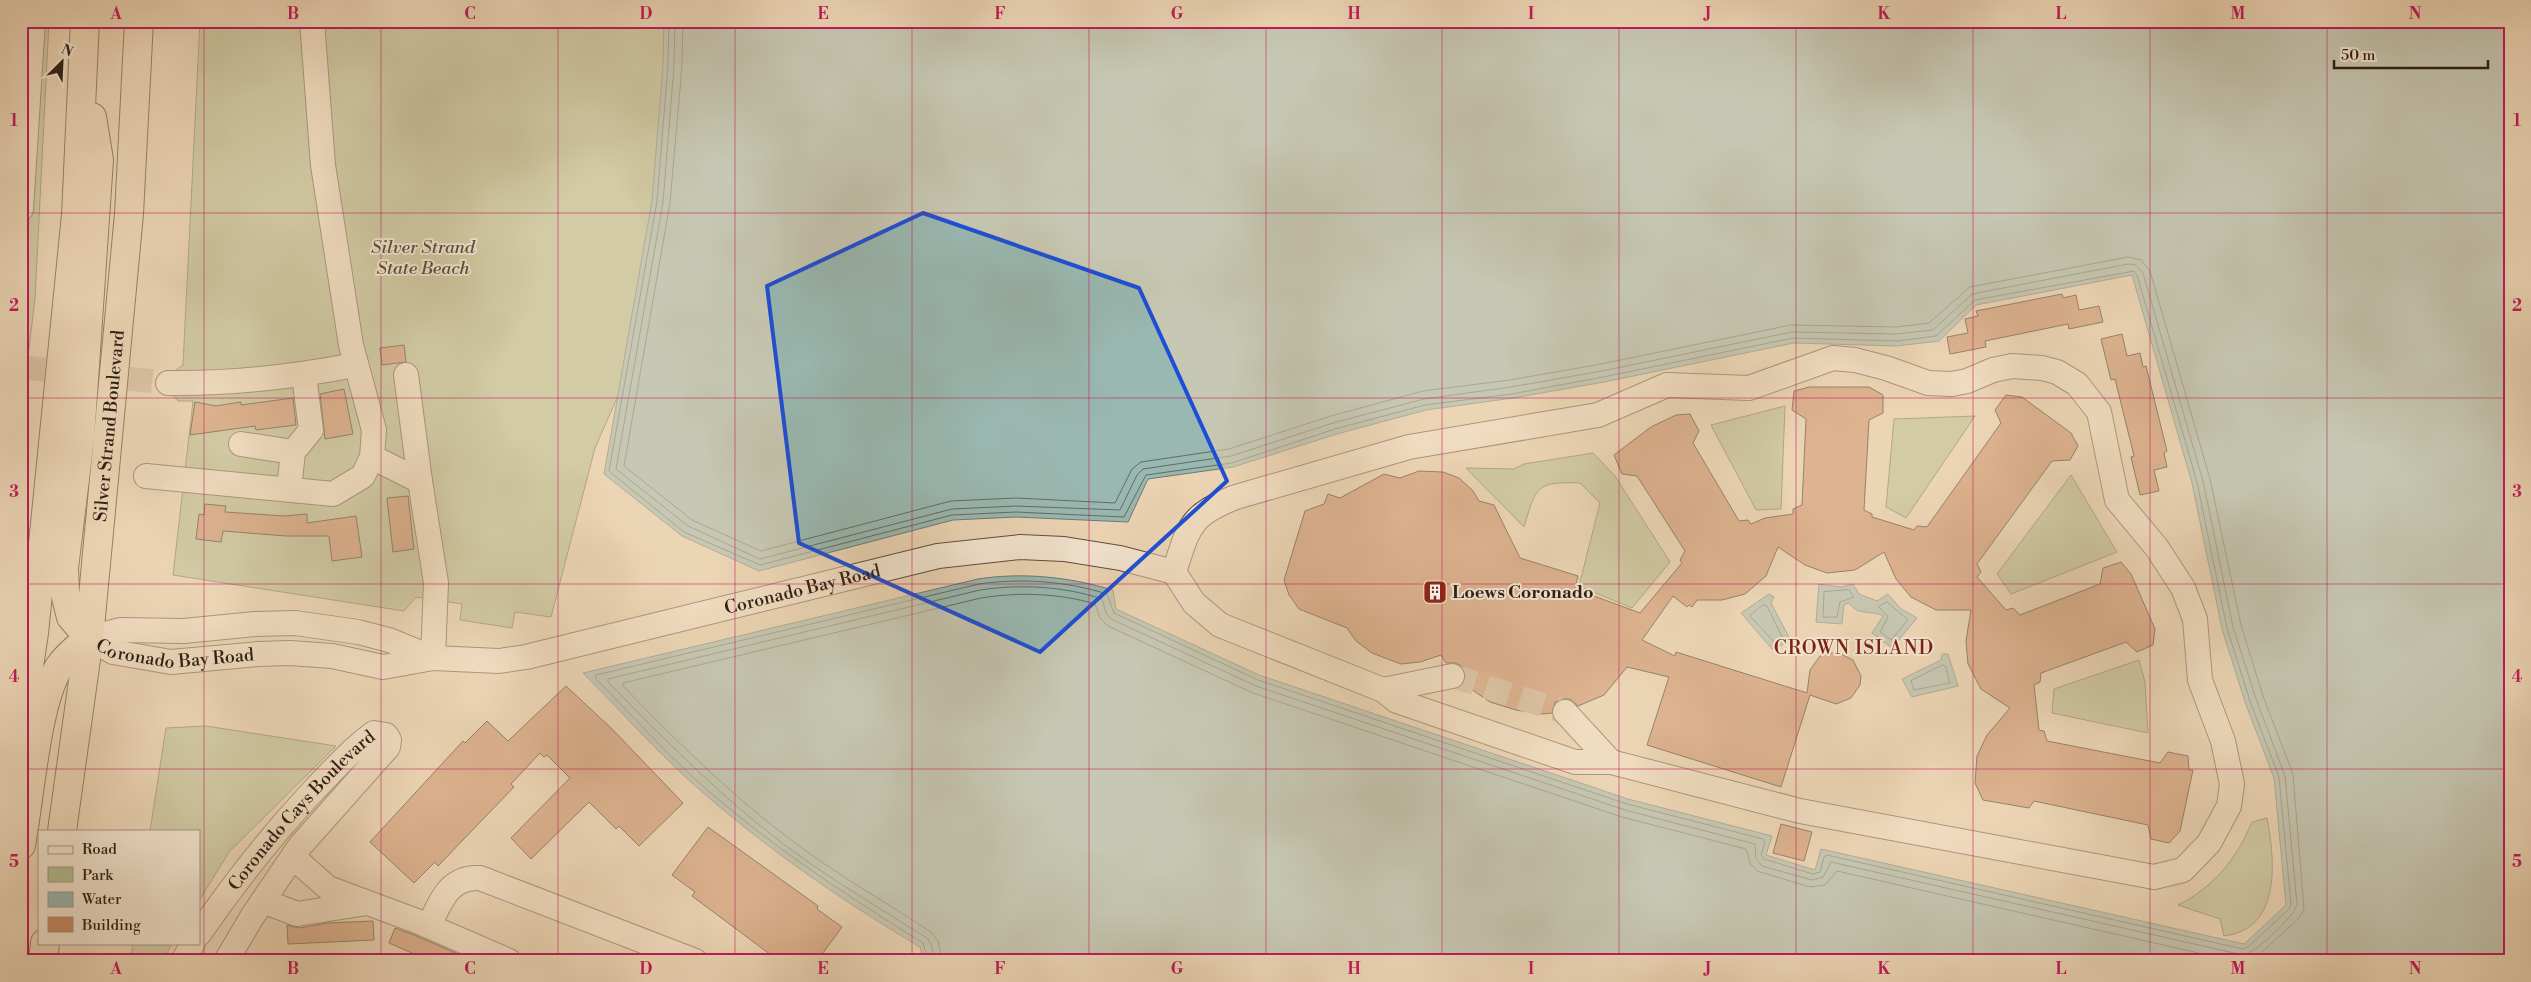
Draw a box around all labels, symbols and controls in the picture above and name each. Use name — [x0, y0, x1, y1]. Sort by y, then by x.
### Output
text: A — [109, 4, 122, 24]
text: B — [287, 4, 299, 24]
text: C — [464, 4, 476, 24]
text: D — [640, 4, 653, 24]
text: E — [817, 4, 829, 24]
text: F — [994, 4, 1006, 24]
text: G — [1171, 4, 1184, 24]
text: H — [1347, 4, 1361, 24]
text: I — [1528, 4, 1534, 24]
text: J — [1703, 4, 1711, 24]
text: K — [1878, 4, 1892, 24]
text: L — [2056, 4, 2067, 24]
text: M — [2231, 4, 2246, 24]
text: N — [2409, 4, 2422, 24]
north arrow — [38, 38, 88, 88]
scale bar — [2334, 38, 2487, 70]
text: N — [58, 41, 76, 62]
text: 50 m — [2341, 46, 2375, 65]
text: 1 — [10, 111, 18, 131]
text: 1 — [2513, 111, 2521, 131]
park label: Silver Strand State Beach — [371, 236, 476, 280]
text: 2 — [9, 296, 19, 316]
text: 2 — [2512, 296, 2522, 316]
street label: Silver Strand Boulevard — [89, 328, 130, 523]
text: 3 — [9, 482, 19, 502]
text: 3 — [2512, 482, 2522, 502]
street label: Coronado Bay Road — [722, 559, 884, 619]
building icon: Loews Coronado — [1422, 579, 1448, 605]
place label: Loews Coronado — [1452, 581, 1594, 604]
street label: Coronado Bay Road — [92, 633, 256, 674]
district label: CROWN ISLAND — [1774, 636, 1934, 660]
text: 4 — [9, 667, 20, 687]
text: 4 — [2512, 667, 2523, 687]
street label: Coronado Cays Boulevard — [223, 724, 380, 895]
legend — [38, 830, 200, 944]
text: Road — [82, 840, 117, 859]
text: 5 — [9, 852, 19, 872]
text: 5 — [2512, 852, 2522, 872]
text: Park — [82, 866, 114, 885]
text: Water — [81, 890, 122, 909]
text: Building — [81, 916, 141, 935]
text: A — [109, 959, 122, 979]
text: B — [287, 959, 299, 979]
text: C — [464, 959, 476, 979]
text: D — [640, 959, 653, 979]
text: E — [817, 959, 829, 979]
text: F — [994, 959, 1006, 979]
text: G — [1171, 959, 1184, 979]
text: H — [1347, 959, 1361, 979]
text: I — [1528, 959, 1534, 979]
text: J — [1703, 959, 1711, 979]
text: K — [1878, 959, 1892, 979]
text: L — [2056, 959, 2067, 979]
text: M — [2231, 959, 2246, 979]
text: N — [2409, 959, 2422, 979]

